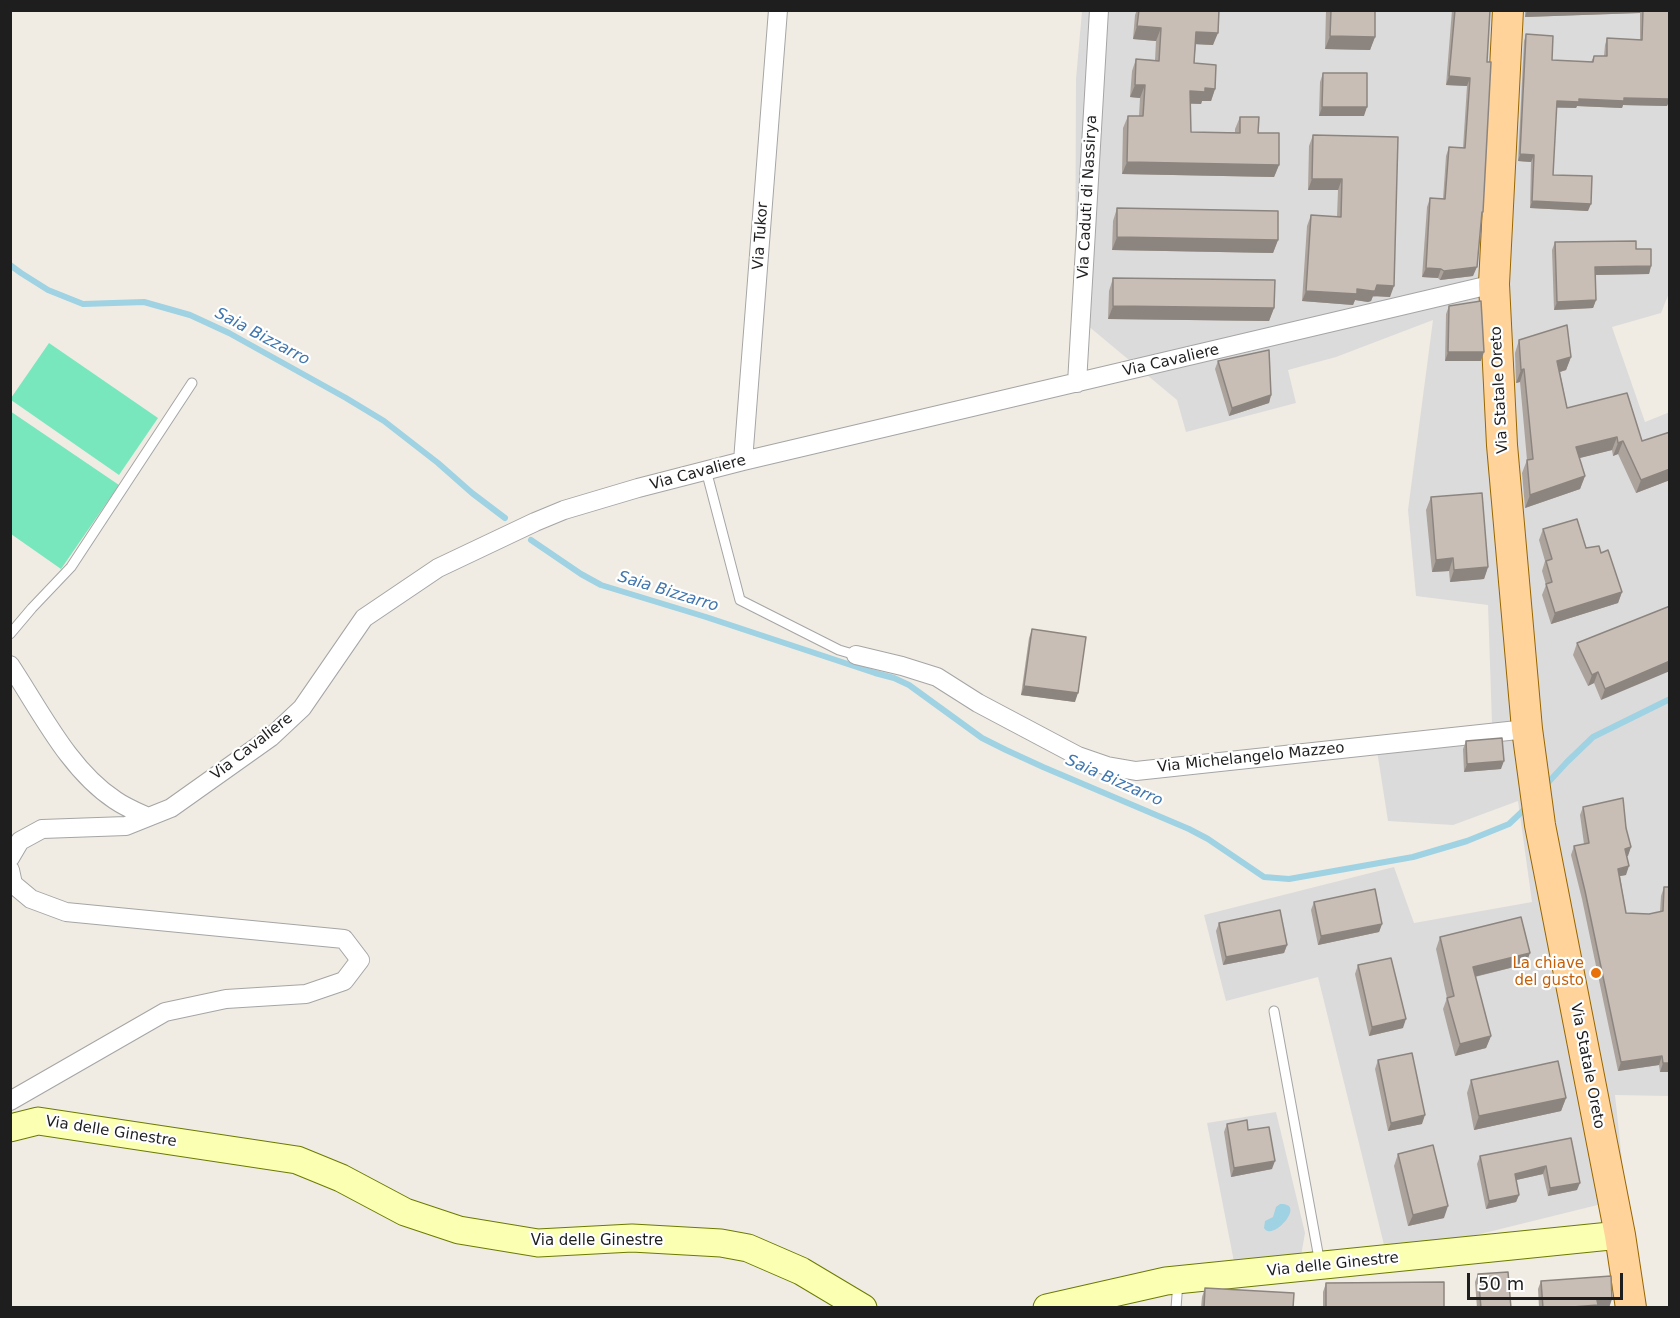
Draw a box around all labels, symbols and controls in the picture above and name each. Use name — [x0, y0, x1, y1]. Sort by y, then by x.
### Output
street label: Via Caduti di Nassirya — [1075, 114, 1101, 280]
street label: Via Tukor — [750, 201, 772, 271]
water label: Saia Bizzarro — [211, 304, 313, 370]
street label: Via Statale Oreto — [1488, 326, 1512, 454]
street label: Via Cavaliere — [1121, 341, 1221, 381]
street label: Via Cavaliere — [648, 452, 748, 494]
water label: Saia Bizzarro — [615, 568, 721, 616]
street label: Via Cavaliere — [208, 710, 296, 784]
street label: Via Michelangelo Mazzeo — [1156, 739, 1346, 777]
water label: Saia Bizzarro — [1062, 751, 1166, 811]
place label: La chiave del gusto — [1512, 955, 1584, 990]
marker: La chiave del gusto — [1589, 966, 1603, 980]
street label: Via Statale Oreto — [1566, 1002, 1608, 1130]
street label: Via delle Ginestre — [44, 1113, 178, 1151]
street label: Via delle Ginestre — [531, 1232, 663, 1250]
street label: Via delle Ginestre — [1266, 1249, 1400, 1281]
scale bar — [1470, 1261, 1626, 1299]
text: 50 m — [1478, 1273, 1524, 1294]

